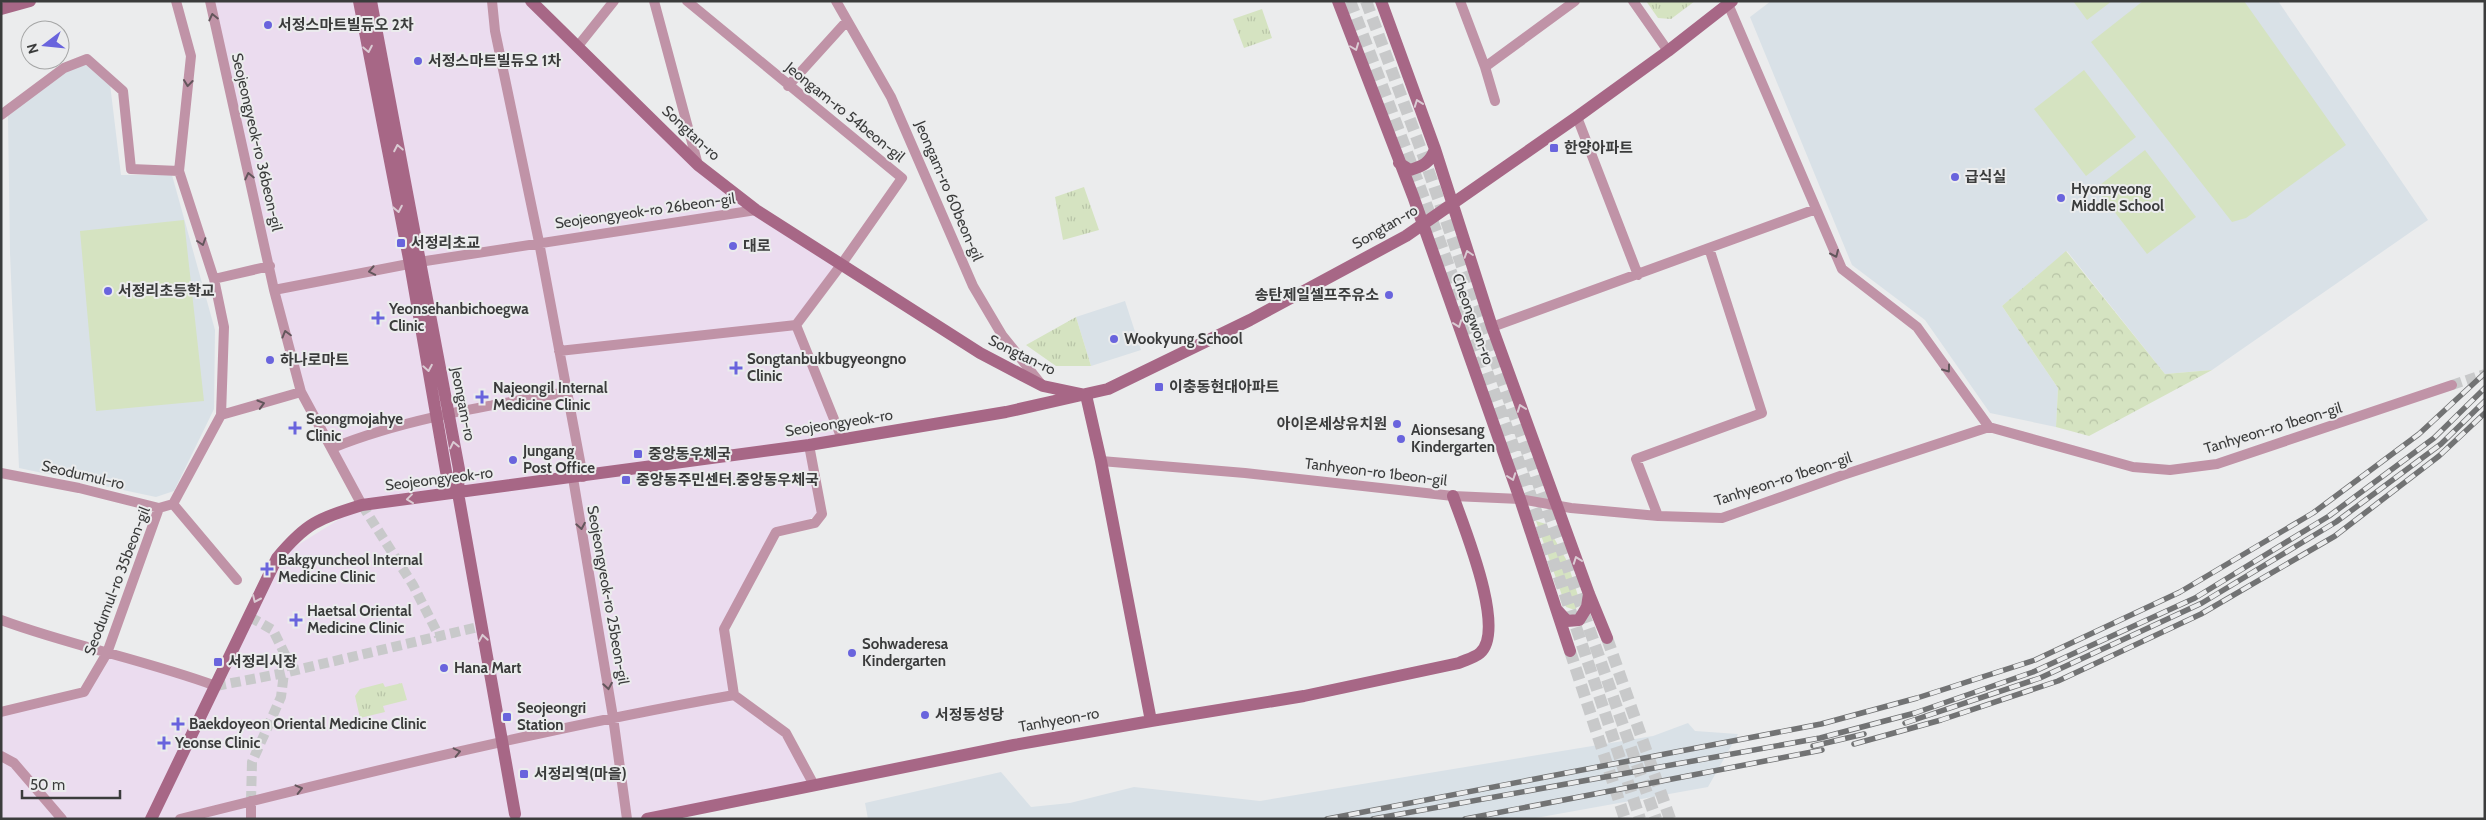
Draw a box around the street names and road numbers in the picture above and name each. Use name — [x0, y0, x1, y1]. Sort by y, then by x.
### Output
street label: Seojeongyeok-ro 36beon-gil — [228, 51, 286, 233]
street label: Jeongam-ro 54beon-gil — [781, 58, 909, 166]
street label: Songtan-ro — [658, 102, 724, 164]
street label: Jeongam-ro 60beon-gil — [911, 117, 987, 264]
street label: Seojeongyeok-ro 26beon-gil — [554, 189, 737, 233]
street label: Songtan-ro — [1349, 201, 1421, 253]
street label: Cheongwon-ro — [1448, 271, 1498, 367]
street label: Songtan-ro — [985, 331, 1059, 379]
street label: Jeongam-ro — [447, 365, 479, 442]
street label: Tanhyeon-ro 1beon-gil — [2202, 398, 2345, 458]
street label: Seojeongyeok-ro — [784, 406, 894, 440]
street label: Tanhyeon-ro 1beon-gil — [1712, 448, 1854, 510]
street label: Tanhyeon-ro 1beon-gil — [1304, 454, 1449, 490]
street label: Seodumul-ro — [40, 457, 126, 493]
street label: Seojeongyeok-ro — [384, 463, 494, 495]
street label: Seodumul-ro 35beon-gil — [80, 504, 154, 658]
street label: Seojeongyeok-ro 25beon-gil — [583, 504, 633, 686]
street label: Tanhyeon-ro — [1017, 704, 1101, 736]

